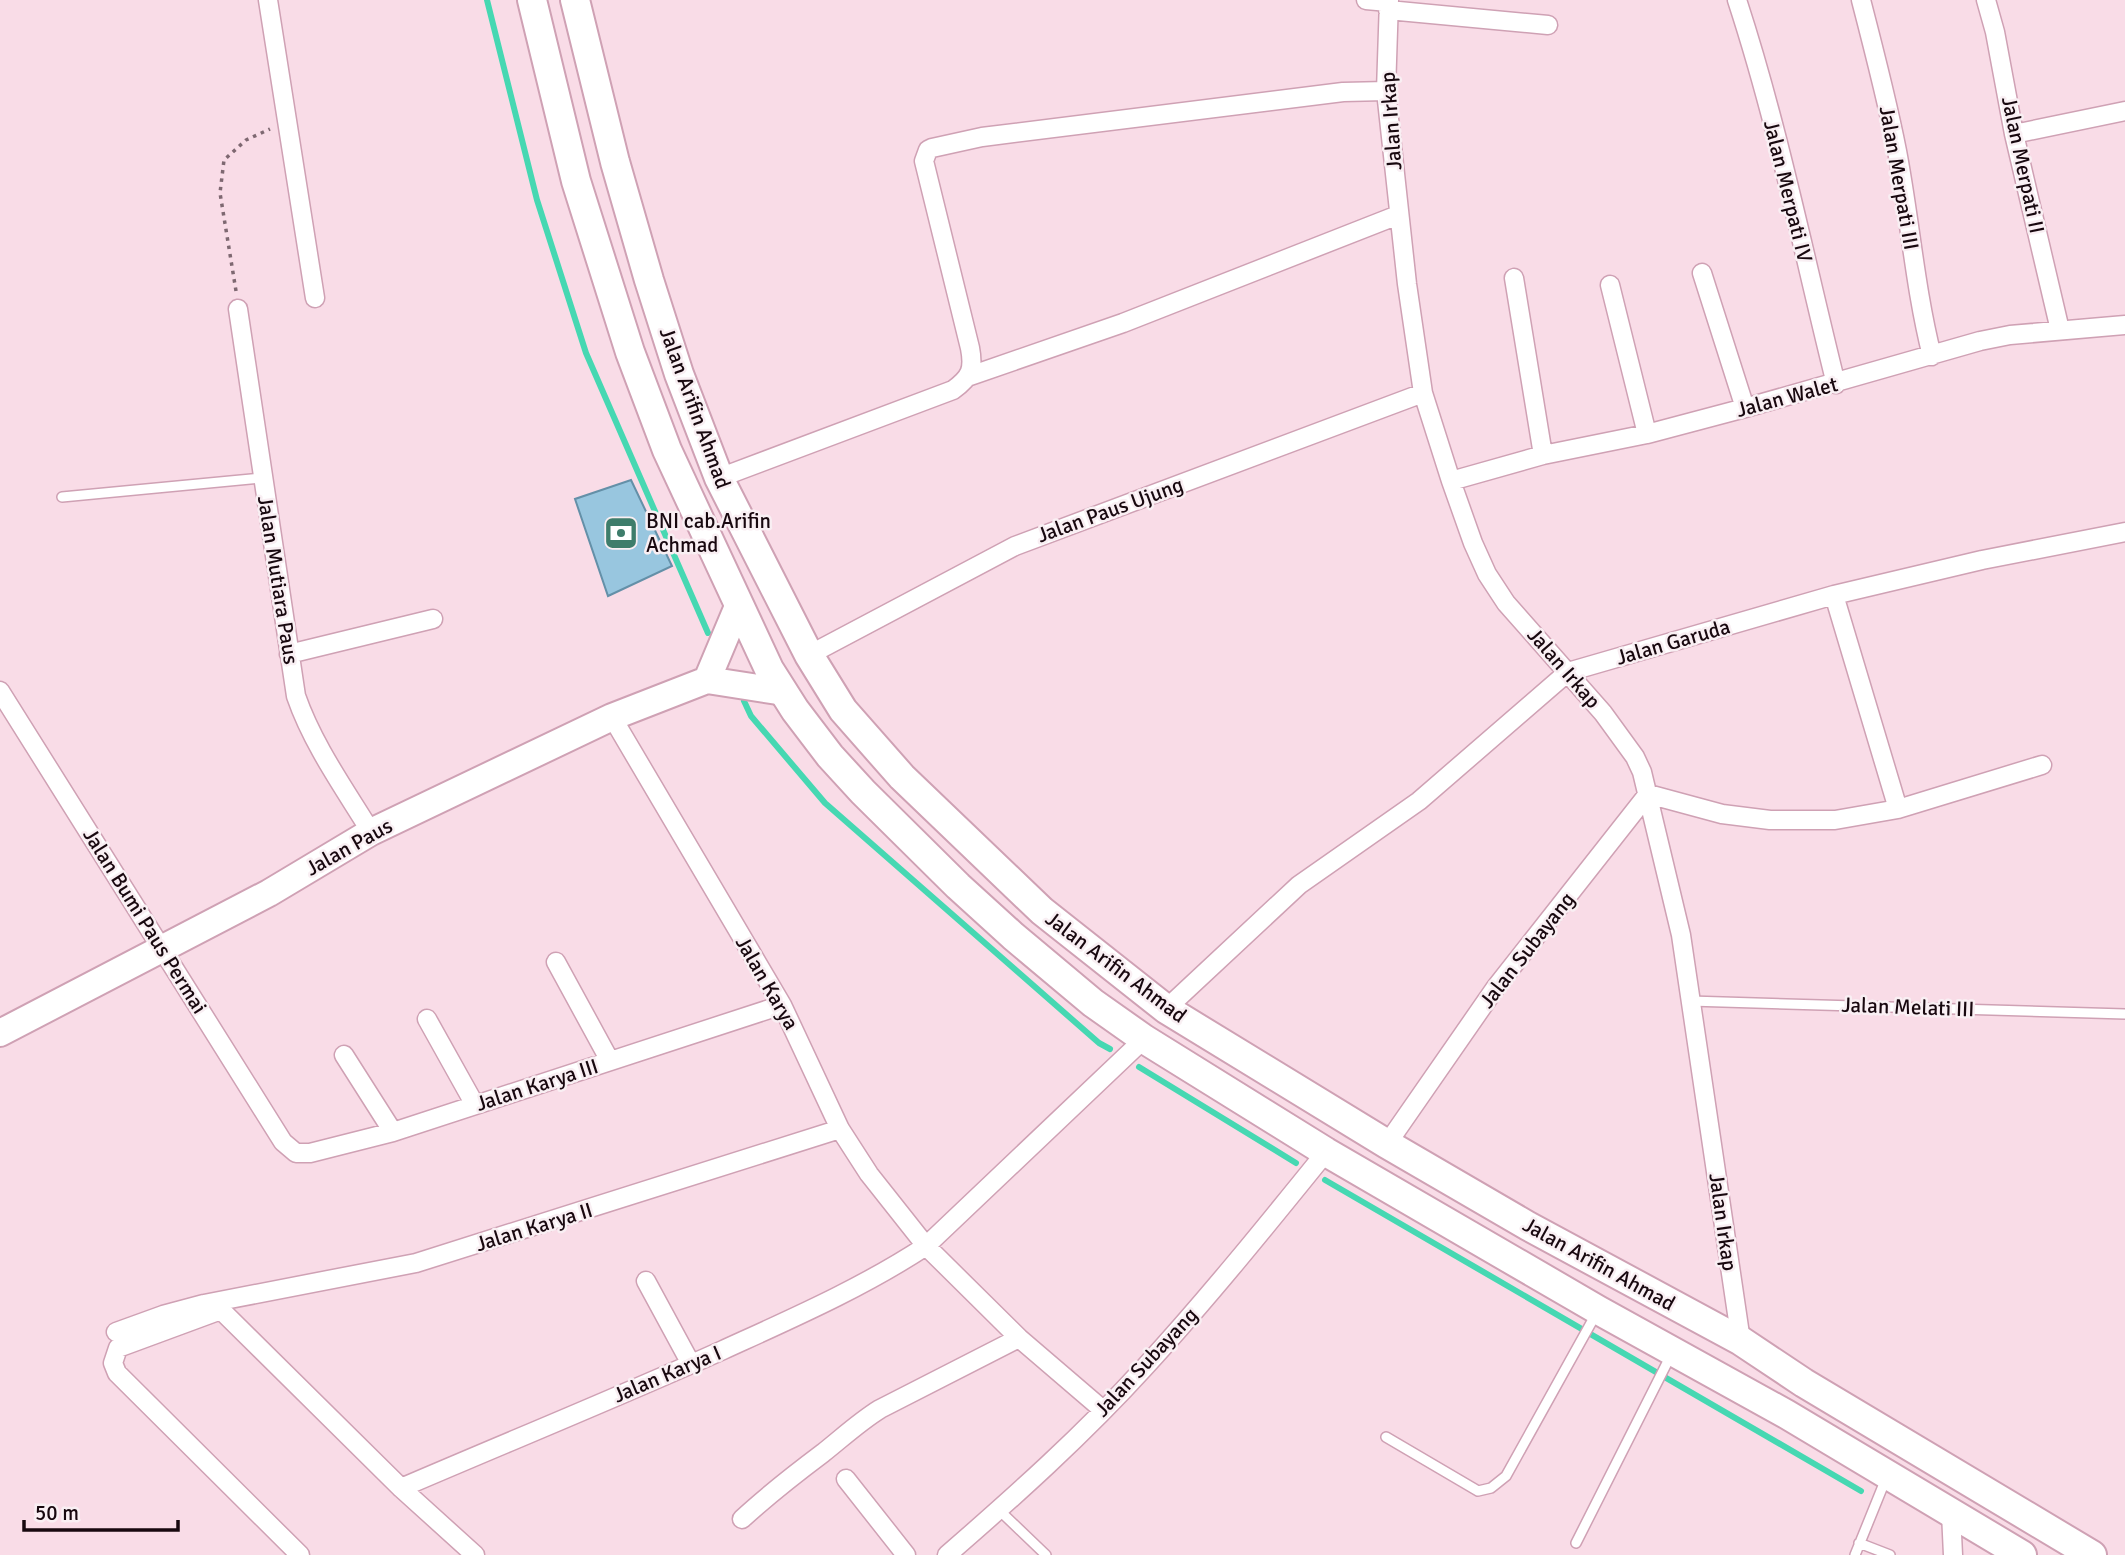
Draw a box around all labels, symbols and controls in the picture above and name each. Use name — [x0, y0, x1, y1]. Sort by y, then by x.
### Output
street label: Jalan Irkap — [1375, 71, 1407, 171]
street label: Jalan Merpati II — [1996, 94, 2050, 236]
street label: Jalan Merpati III — [1874, 104, 1924, 252]
street label: Jalan Merpati IV — [1758, 117, 1818, 265]
street label: Jalan Arifin Ahmad — [654, 324, 736, 492]
street label: Jalan Walet — [1733, 371, 1841, 423]
street label: Jalan Paus Ujung — [1033, 471, 1187, 549]
street label: Jalan Mutiara Paus — [252, 494, 304, 666]
place label: BNI cab.Arifin Achmad — [646, 508, 771, 558]
bank icon: BNI cab.Arifin Achmad — [602, 514, 640, 552]
street label: Jalan Garuda — [1613, 613, 1733, 671]
street label: Jalan Irkap — [1522, 622, 1606, 714]
street label: Jalan Paus — [301, 813, 397, 881]
street label: Jalan Bumi Paus Permai — [77, 823, 213, 1019]
street label: Jalan Subayang — [1474, 887, 1580, 1013]
street label: Jalan Arifin Ahmad — [1040, 905, 1192, 1029]
street label: Jalan Karya — [730, 931, 804, 1035]
street label: Jalan Melati III — [1841, 992, 1975, 1022]
street label: Jalan Karya III — [473, 1053, 601, 1117]
street label: Jalan Irkap — [1703, 1171, 1743, 1273]
street label: Jalan Karya II — [472, 1197, 596, 1257]
street label: Jalan Arifin Ahmad — [1518, 1211, 1680, 1317]
street label: Jalan Subayang — [1089, 1302, 1203, 1422]
street label: Jalan Karya I — [609, 1340, 725, 1408]
scale bar — [24, 1488, 178, 1532]
text: 50 m — [35, 1500, 79, 1526]

